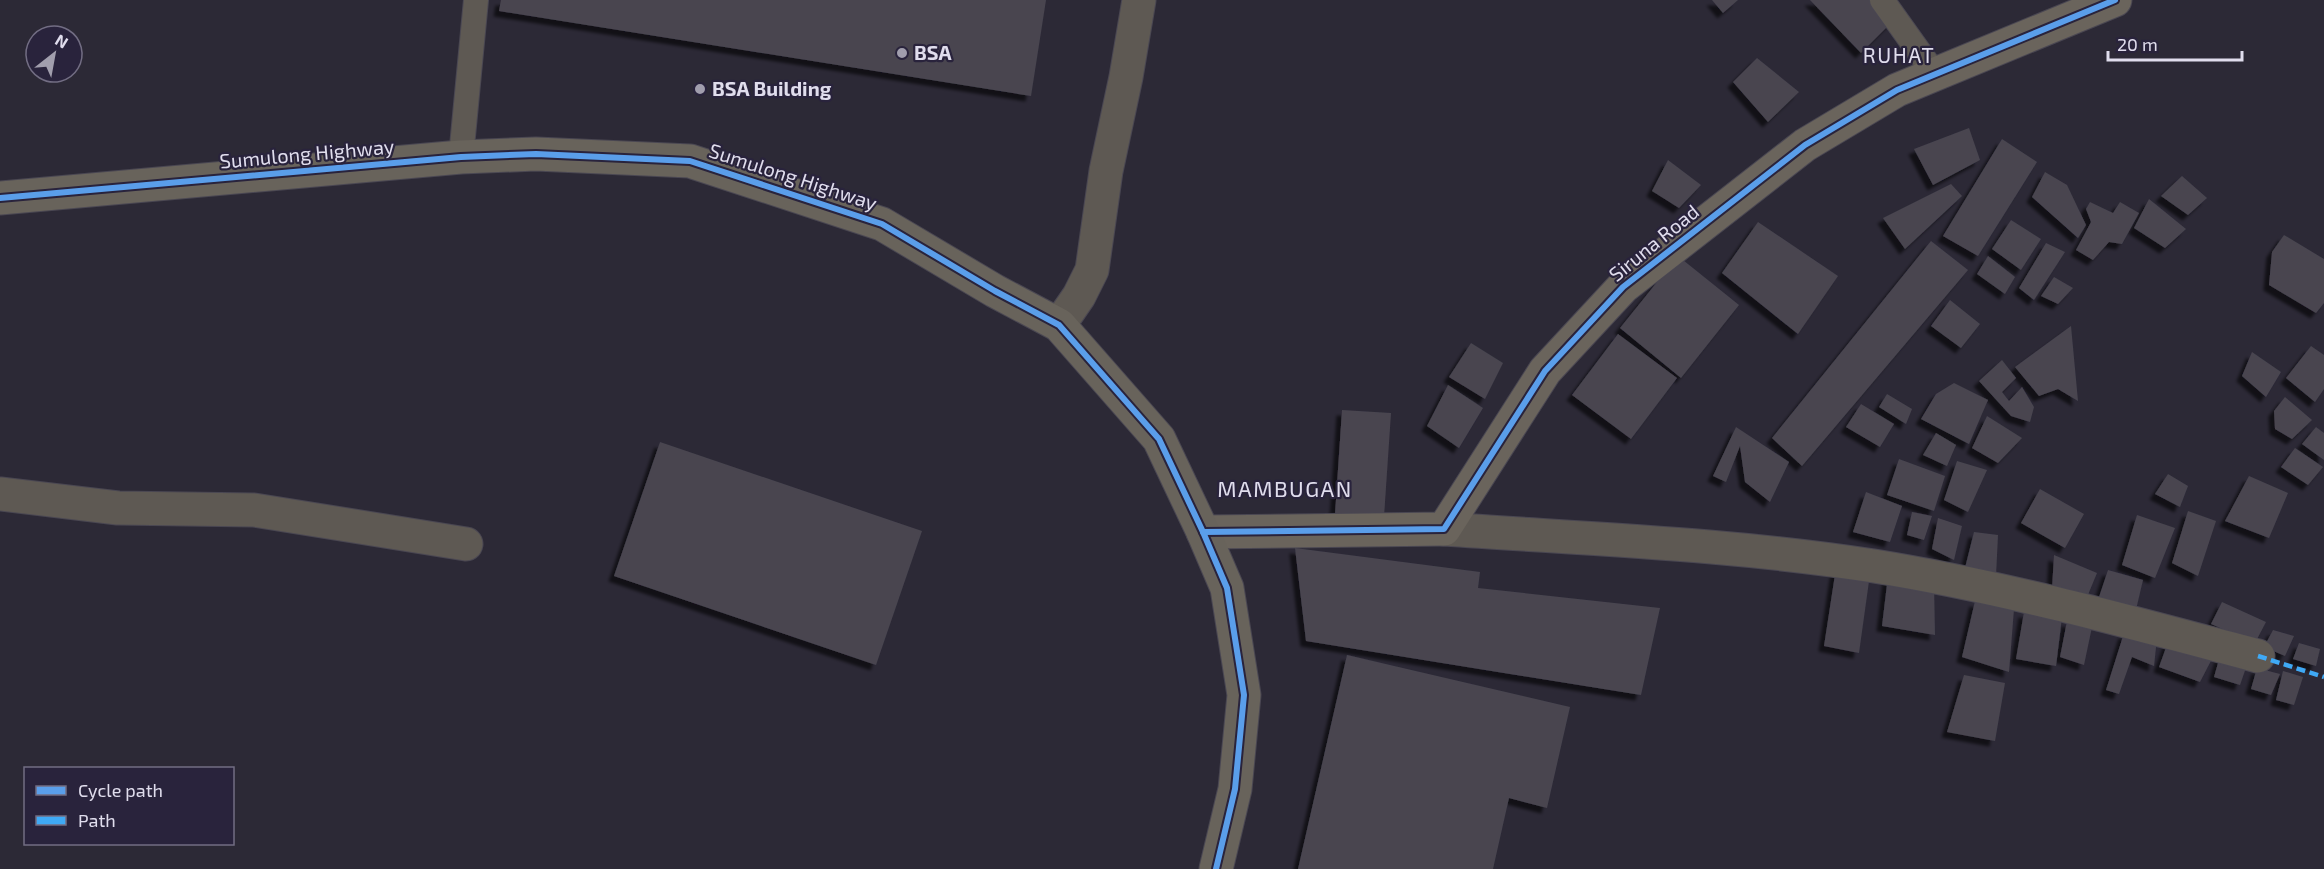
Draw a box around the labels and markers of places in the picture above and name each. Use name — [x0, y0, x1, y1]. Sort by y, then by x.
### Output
place label: BSA — [914, 40, 953, 64]
marker: BSA — [895, 46, 909, 60]
place label: BSA Building — [712, 76, 832, 100]
marker: BSA Building — [693, 82, 707, 96]

